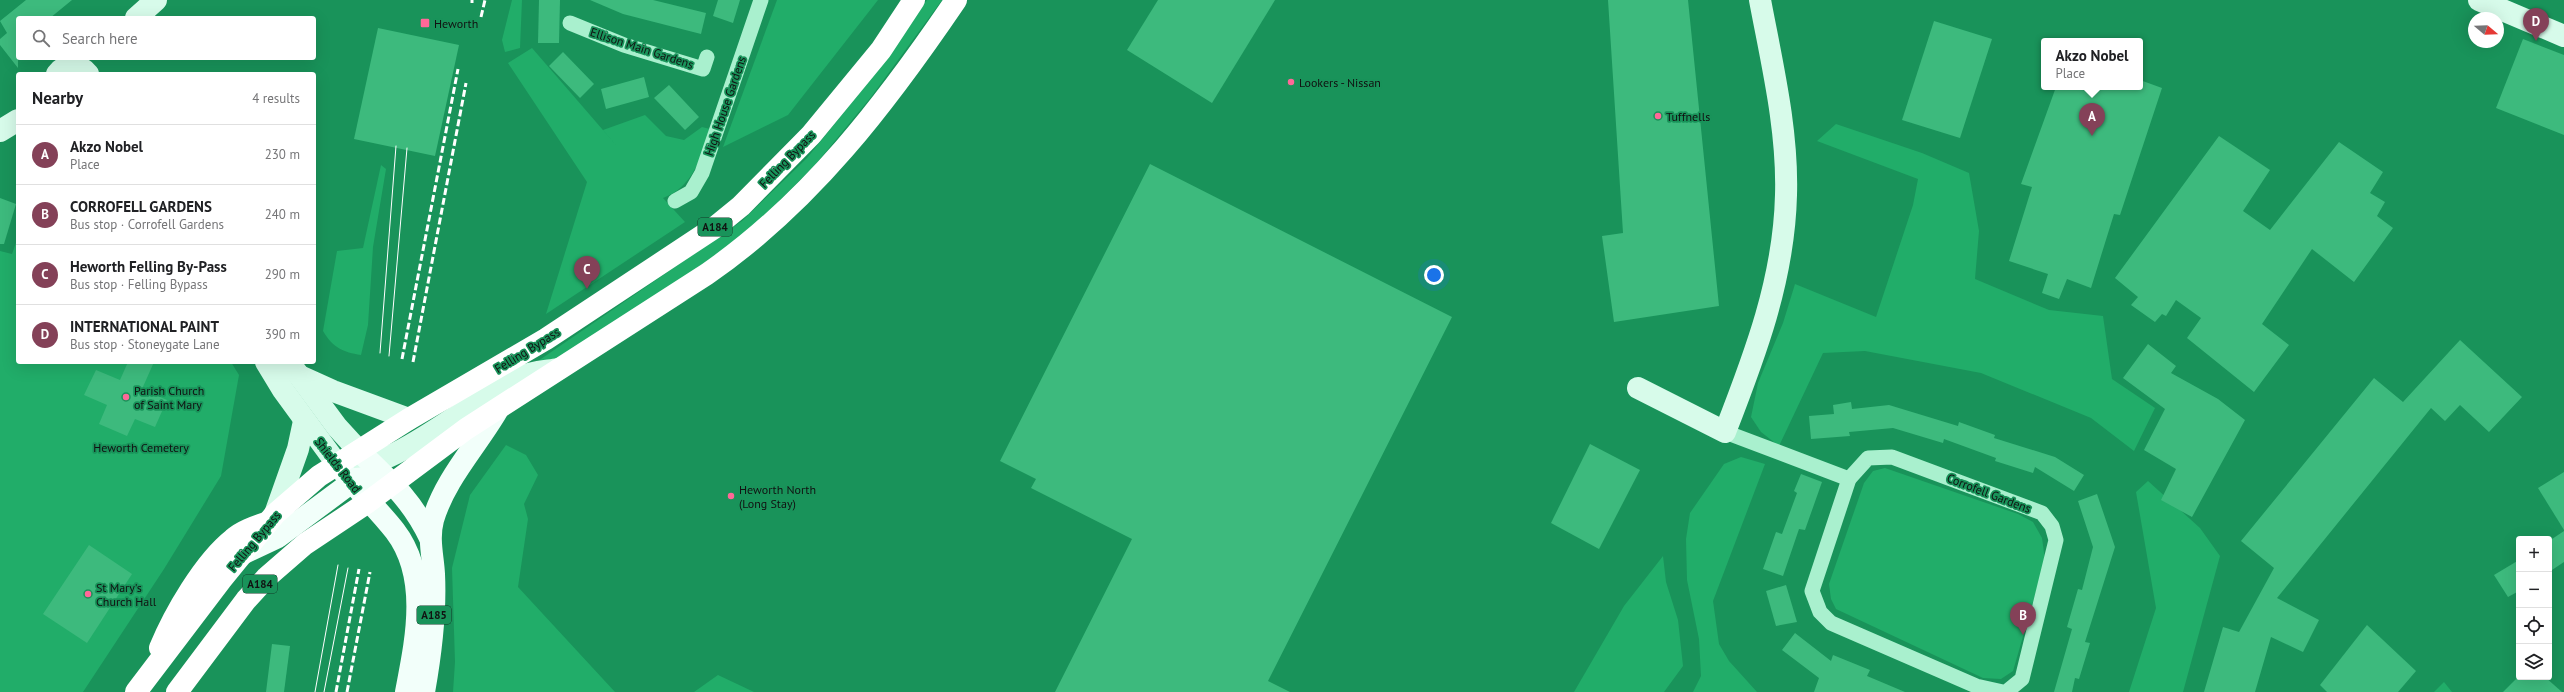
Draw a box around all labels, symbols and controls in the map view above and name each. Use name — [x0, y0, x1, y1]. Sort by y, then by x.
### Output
pin: D — [2523, 8, 2549, 41]
north arrow — [2468, 12, 2504, 48]
search box — [16, 16, 316, 60]
place label: Heworth — [434, 16, 478, 31]
marker: Heworth — [419, 17, 431, 29]
street label: Ellison Main Gardens — [588, 24, 696, 72]
icon: search — [30, 27, 52, 49]
text: Search here — [62, 29, 138, 48]
popup — [2041, 38, 2143, 90]
text: Akzo Nobel — [2055, 46, 2129, 65]
street label: High House Gardens — [701, 54, 749, 158]
text: Place — [2055, 65, 2085, 82]
place label: Lookers - Nissan — [1299, 75, 1381, 90]
marker: Lookers - Nissan — [1286, 77, 1296, 87]
text: Nearby — [32, 87, 83, 109]
text: 4 results — [252, 90, 300, 107]
pin: A — [2079, 103, 2105, 136]
place label: Tuffnells — [1666, 109, 1710, 124]
marker: Tuffnells — [1653, 111, 1663, 121]
street label: Felling Bypass — [756, 127, 818, 191]
text: Akzo Nobel — [70, 137, 143, 156]
text: A — [41, 146, 49, 163]
text: 230 m — [265, 146, 300, 163]
text: Place — [70, 156, 100, 173]
text: CORROFELL GARDENS — [70, 197, 212, 216]
text: B — [41, 206, 49, 223]
text: 240 m — [265, 206, 300, 223]
text: Bus stop · Corrofell Gardens — [70, 216, 224, 233]
road number: A184 — [698, 218, 732, 236]
pin: C — [574, 256, 600, 289]
text: Heworth Felling By-Pass — [70, 257, 227, 276]
your location — [1424, 265, 1444, 285]
text: C — [41, 266, 49, 283]
text: 290 m — [265, 266, 300, 283]
text: Bus stop · Felling Bypass — [70, 276, 208, 293]
text: INTERNATIONAL PAINT — [70, 317, 219, 336]
street label: Felling Bypass — [492, 324, 562, 376]
text: D — [41, 326, 49, 343]
text: 390 m — [265, 326, 300, 343]
text: Bus stop · Stoneygate Lane — [70, 336, 220, 353]
place label: Parish Church of Saint Mary — [134, 383, 204, 412]
marker: Parish Church of Saint Mary — [121, 392, 131, 402]
street label: Shields Road — [312, 434, 364, 496]
park label: Heworth Cemetery — [93, 440, 189, 455]
street label: Corrofell Gardens — [1945, 470, 2033, 516]
place label: Heworth North (Long Stay) — [739, 482, 816, 511]
marker: Heworth North (Long Stay) — [726, 491, 736, 501]
street label: Felling Bypass — [225, 508, 283, 574]
map controls — [2516, 536, 2552, 680]
button: + — [2516, 536, 2552, 572]
button: − — [2516, 572, 2552, 608]
road number: A184 — [243, 575, 277, 593]
place label: St Mary's Church Hall — [96, 580, 157, 609]
marker: St Mary's Church Hall — [83, 589, 93, 599]
pin: B — [2010, 602, 2036, 635]
road number: A185 — [417, 606, 451, 624]
button: locate — [2516, 608, 2552, 644]
button: layers — [2516, 644, 2552, 680]

